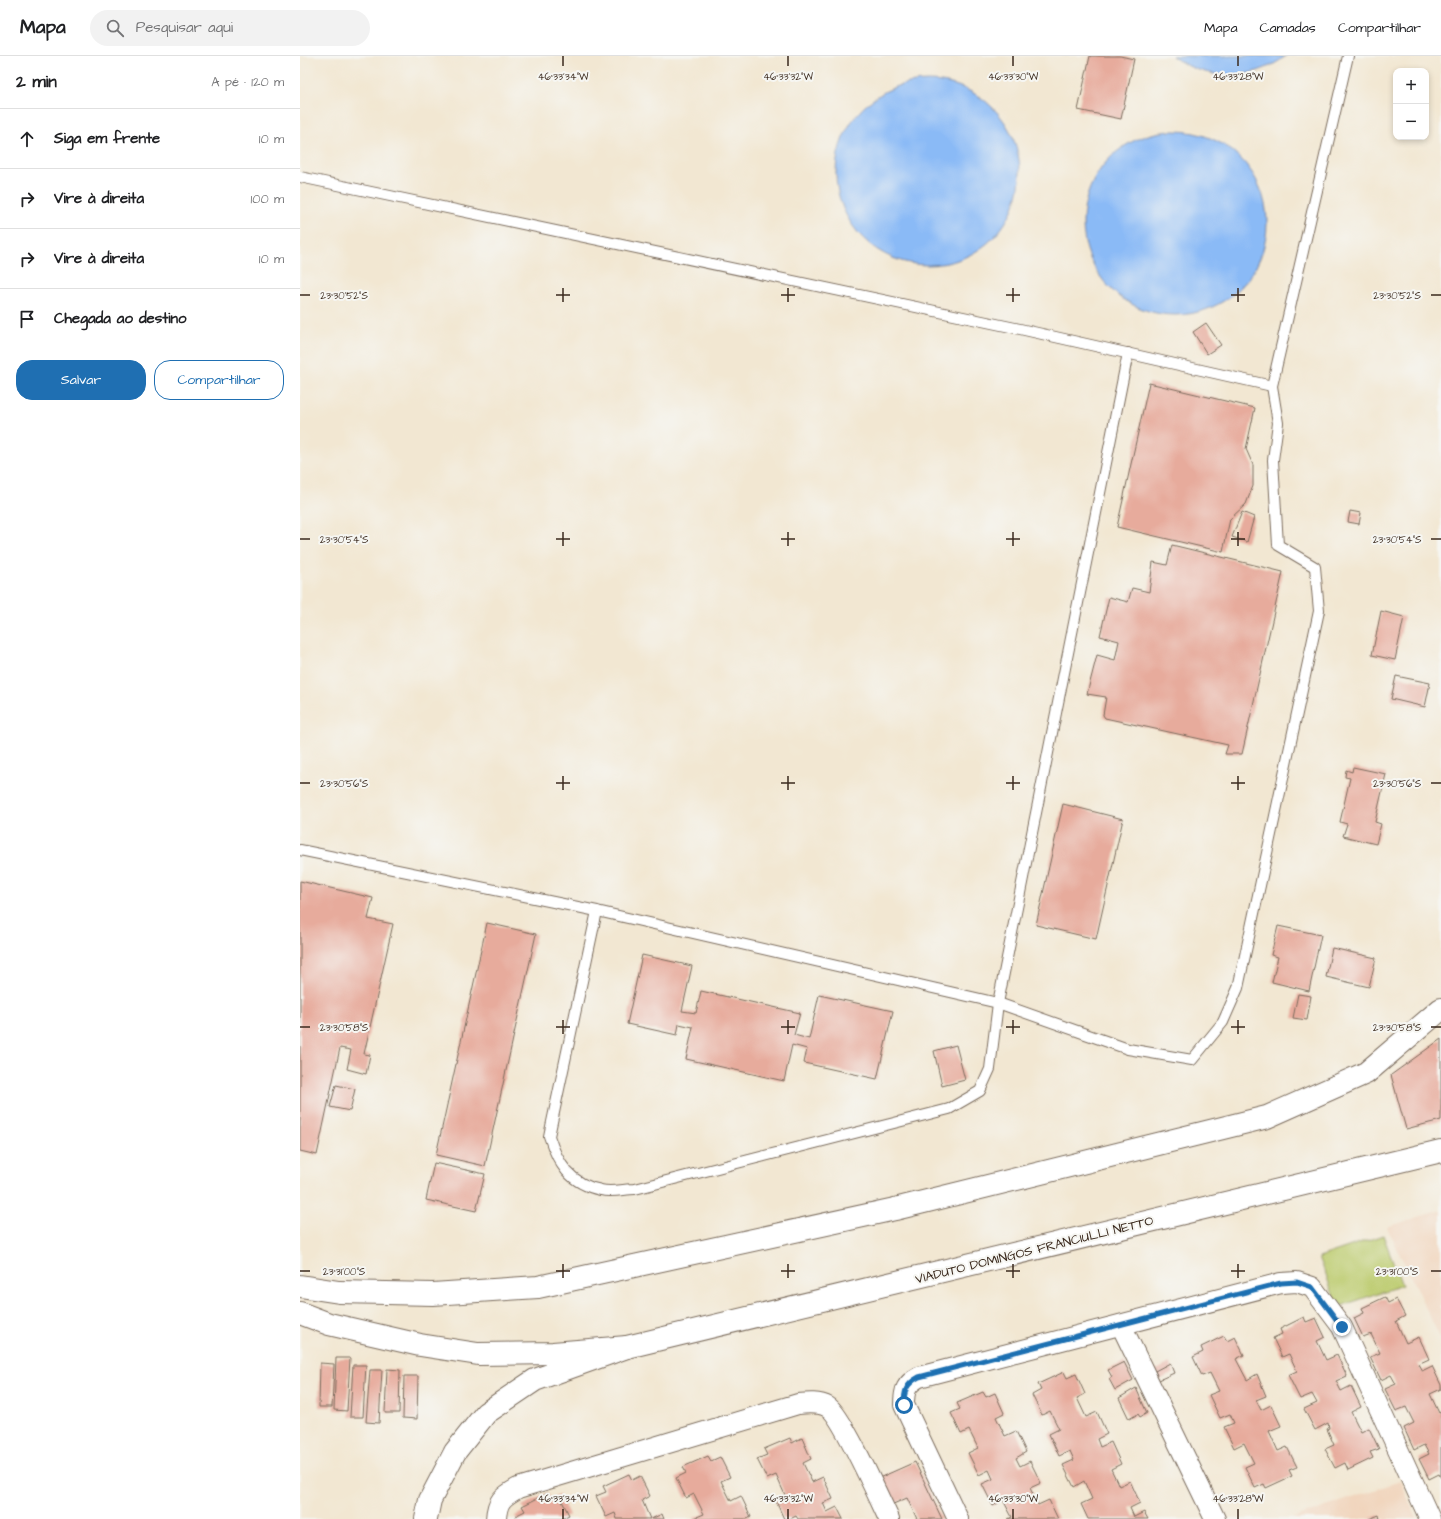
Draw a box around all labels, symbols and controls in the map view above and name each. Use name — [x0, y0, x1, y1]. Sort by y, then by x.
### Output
search box — [90, 10, 370, 46]
text: Mapa — [20, 14, 66, 41]
icon: search — [104, 17, 126, 39]
text: Pesquisar aqui — [136, 17, 233, 38]
text: Mapa — [1204, 18, 1238, 38]
text: Camadas — [1260, 18, 1316, 38]
text: Compartilhar — [1338, 18, 1421, 38]
map controls — [1393, 68, 1429, 140]
button: + — [1393, 68, 1429, 104]
text: 2 min — [16, 70, 57, 94]
text: 46°33'34"W — [538, 70, 589, 84]
text: 46°33'32"W — [763, 70, 813, 84]
text: 46°33'30"W — [988, 70, 1039, 84]
text: 46°33'28"W — [1212, 70, 1264, 84]
text: A pé · 120 m — [211, 73, 284, 91]
button: − — [1393, 104, 1429, 140]
icon: ahead — [16, 128, 38, 150]
text: Siga em frente — [54, 128, 160, 149]
text: 10 m — [259, 130, 284, 148]
icon: right — [16, 188, 38, 210]
text: Vire à direita — [54, 188, 144, 209]
text: 100 m — [251, 190, 284, 208]
icon: right — [16, 248, 38, 270]
text: Vire à direita — [54, 248, 144, 269]
text: 10 m — [259, 250, 284, 268]
text: 23°30'52"S — [320, 289, 368, 303]
text: 23°30'52"S — [1373, 289, 1421, 303]
icon: arrive — [16, 308, 38, 330]
text: Chegada ao destino — [54, 308, 187, 329]
button: Salvar — [16, 360, 146, 400]
button: Compartilhar — [154, 360, 284, 400]
text: 23°30'54"S — [320, 533, 369, 547]
text: 23°30'54"S — [1373, 533, 1422, 547]
text: 23°30'56"S — [320, 777, 369, 791]
text: 23°30'56"S — [1373, 777, 1422, 791]
text: 23°30'58"S — [320, 1021, 369, 1035]
text: 23°30'58"S — [1373, 1021, 1422, 1035]
street label: VIADUTO DOMINGOS FRANCIULLI NETTO — [913, 1212, 1155, 1288]
text: 23°31'00"S — [323, 1265, 366, 1279]
text: 23°31'00"S — [1376, 1265, 1419, 1279]
route end — [1333, 1318, 1351, 1336]
route start — [895, 1396, 913, 1414]
text: 46°33'34"W — [538, 1492, 589, 1506]
text: 46°33'32"W — [763, 1492, 813, 1506]
text: 46°33'30"W — [988, 1492, 1039, 1506]
text: 46°33'28"W — [1212, 1492, 1264, 1506]

